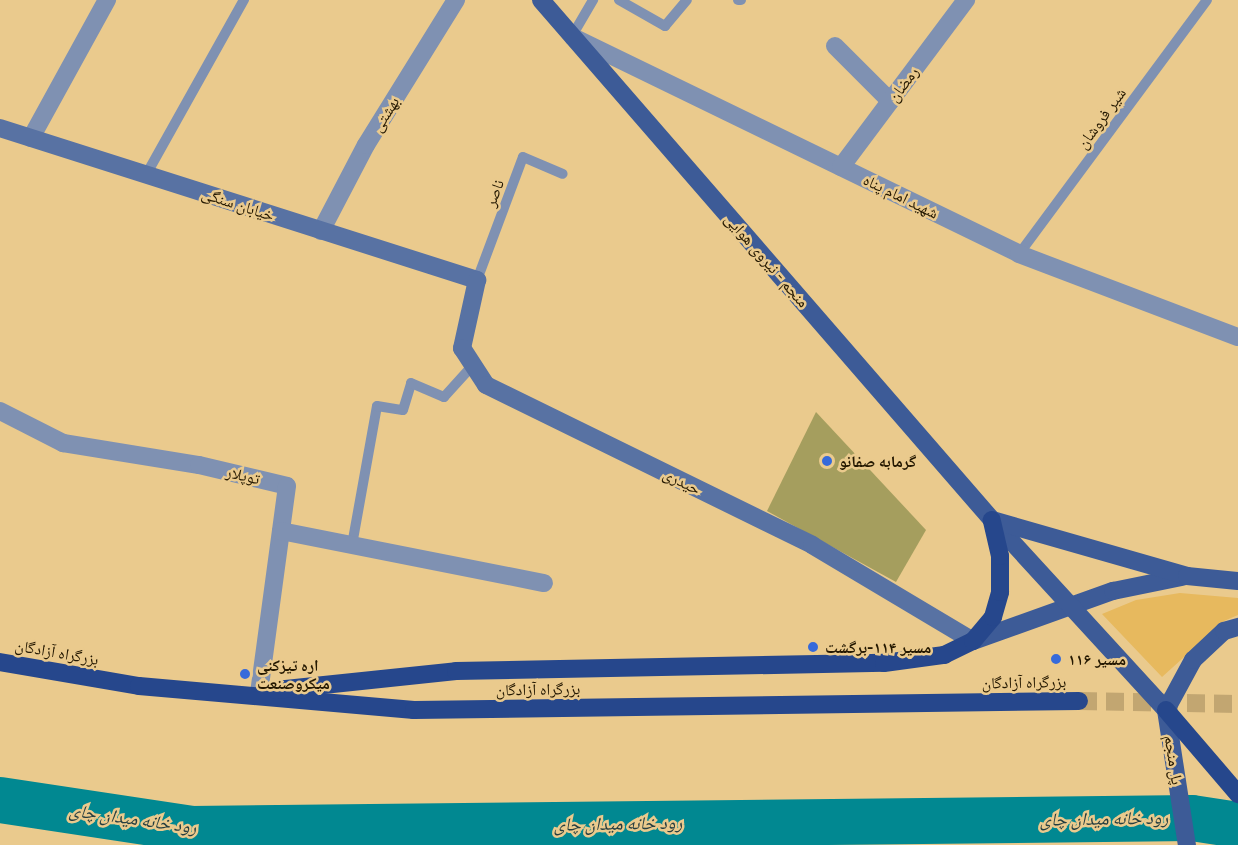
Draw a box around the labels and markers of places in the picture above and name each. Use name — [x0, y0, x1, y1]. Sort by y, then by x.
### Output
place label: گرمابه صفانو — [839, 451, 916, 471]
marker: گرمابه صفانو — [820, 454, 834, 468]
place label: مسیر ۱۱۴-برگشت — [825, 637, 931, 657]
marker: مسیر ۱۱۴-برگشت — [806, 640, 820, 654]
place label: مسیر ۱۱۶ — [1068, 649, 1126, 669]
marker: مسیر ۱۱۶ — [1049, 652, 1063, 666]
place label: اره تیزکنی میکروصنعت — [257, 655, 330, 693]
marker: اره تیزکنی میکروصنعت — [238, 667, 252, 681]

